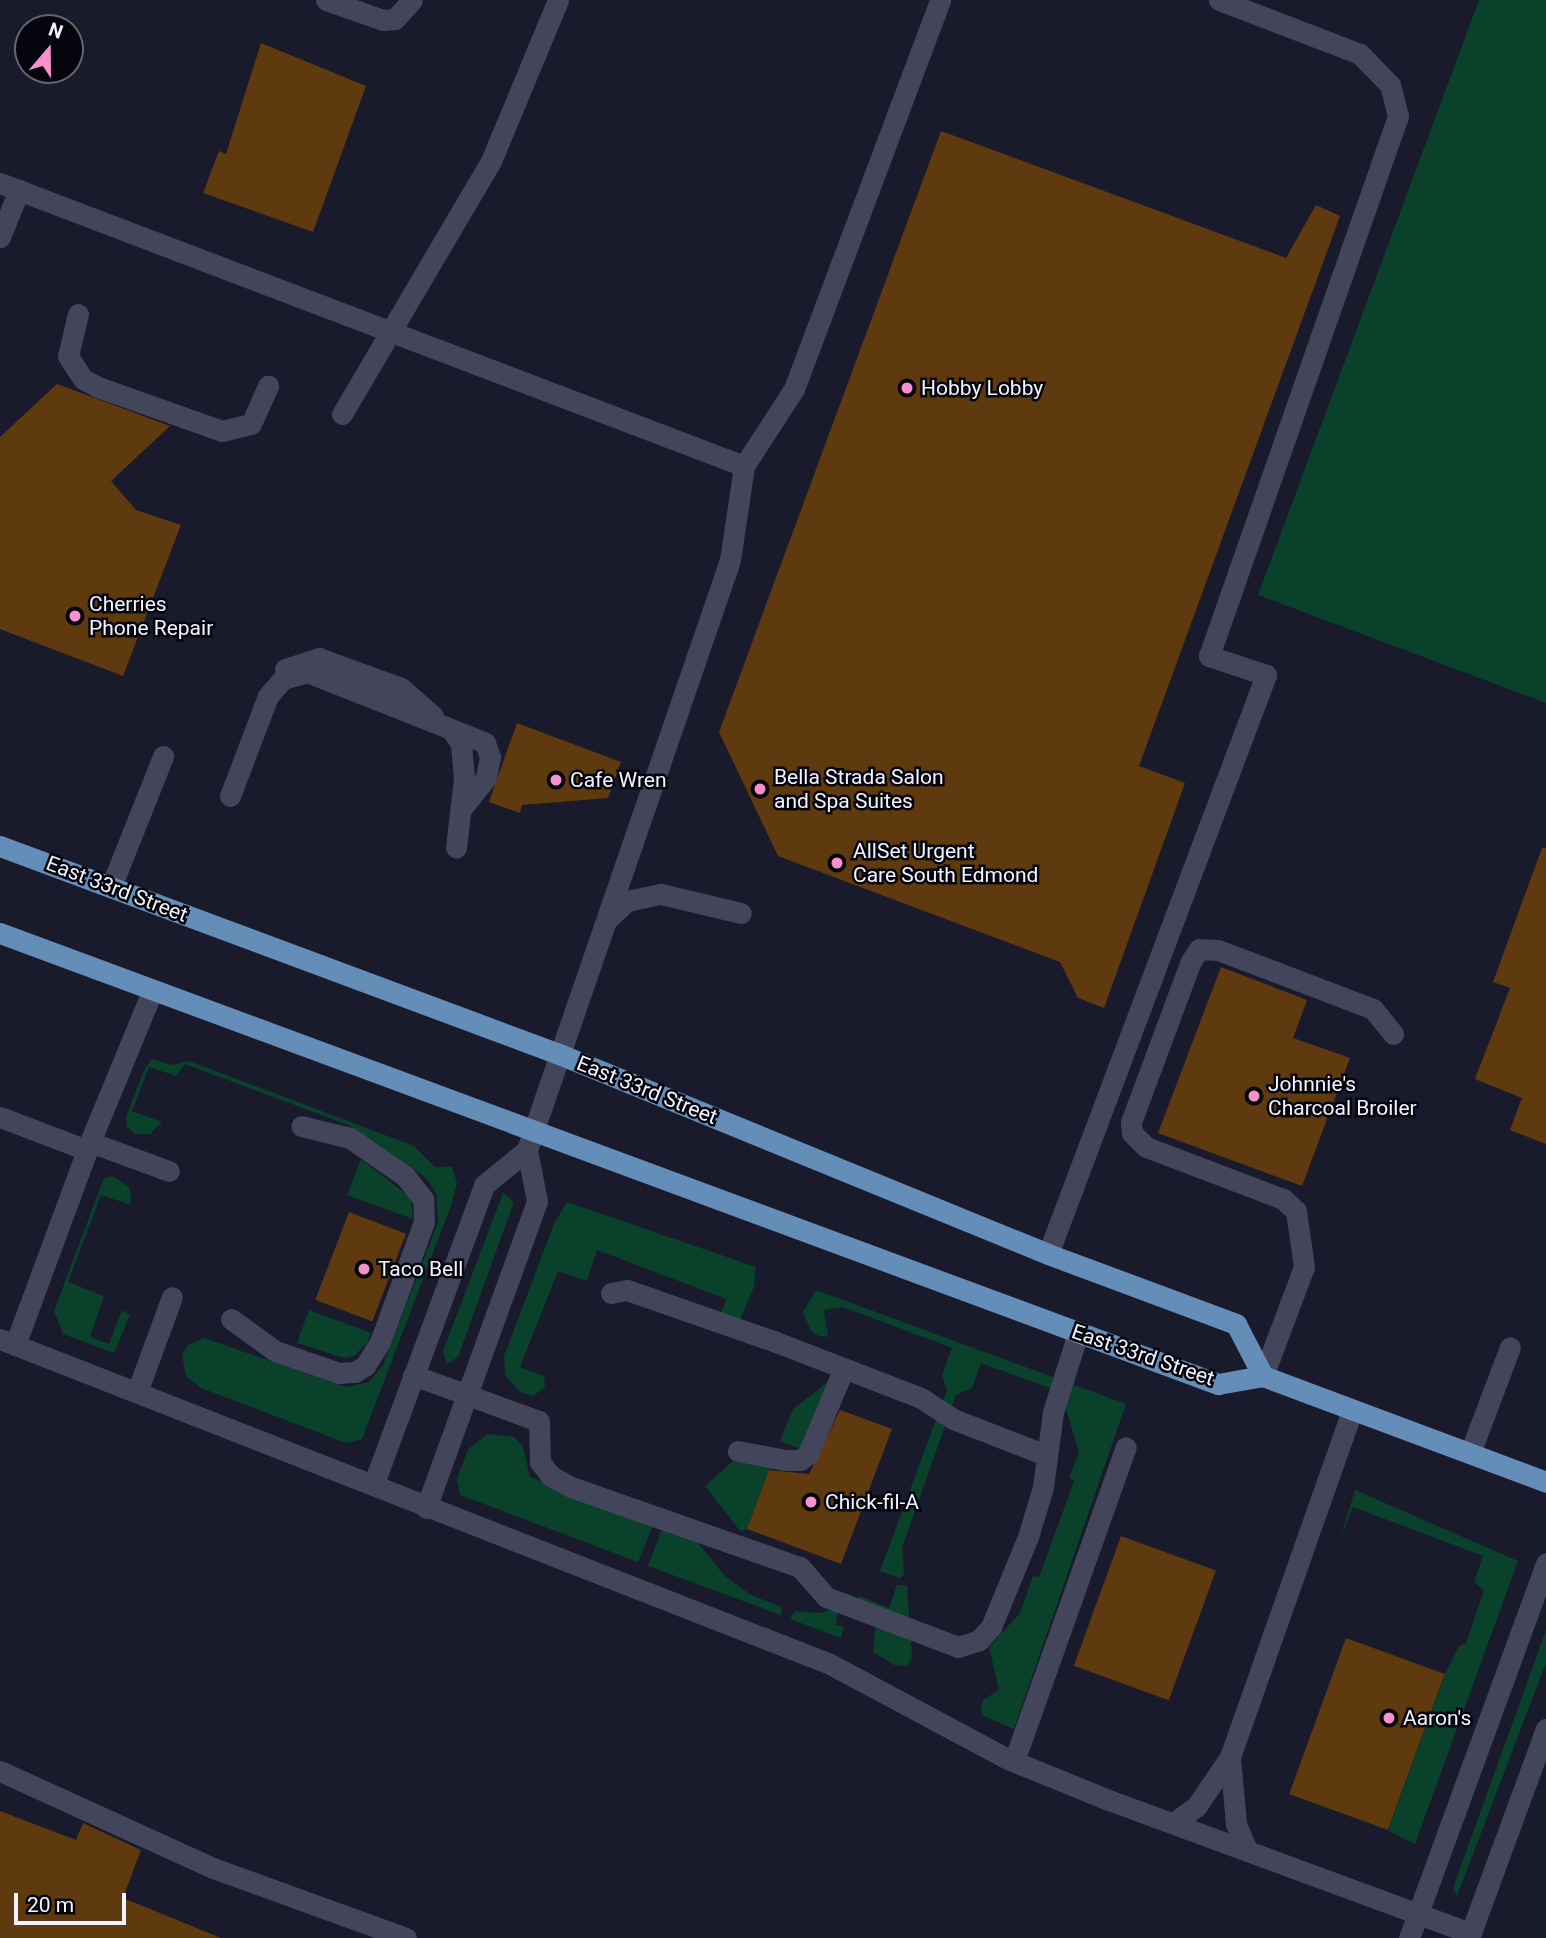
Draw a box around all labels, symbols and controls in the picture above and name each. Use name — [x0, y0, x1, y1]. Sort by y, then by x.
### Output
north arrow — [14, 14, 84, 84]
text: N — [45, 18, 66, 44]
place label: Hobby Lobby — [921, 375, 1043, 401]
marker: Hobby Lobby — [899, 380, 915, 396]
place label: Cherries Phone Repair — [89, 591, 213, 641]
marker: Cherries Phone Repair — [67, 608, 83, 624]
place label: Bella Strada Salon and Spa Suites — [774, 764, 944, 814]
place label: Cafe Wren — [570, 767, 667, 793]
marker: Cafe Wren — [548, 772, 564, 788]
marker: Bella Strada Salon and Spa Suites — [752, 781, 768, 797]
place label: AllSet Urgent Care South Edmond — [853, 838, 1038, 888]
street label: East 33rd Street — [43, 850, 191, 928]
marker: AllSet Urgent Care South Edmond — [827, 853, 847, 873]
street label: East 33rd Street — [573, 1050, 721, 1130]
place label: Johnnie's Charcoal Broiler — [1268, 1071, 1417, 1121]
marker: Johnnie's Charcoal Broiler — [1246, 1088, 1262, 1104]
place label: Taco Bell — [378, 1256, 463, 1282]
marker: Taco Bell — [356, 1261, 372, 1277]
street label: East 33rd Street — [1068, 1319, 1218, 1391]
place label: Chick-fil-A — [825, 1489, 919, 1515]
marker: Chick-fil-A — [803, 1494, 819, 1510]
place label: Aaron's — [1403, 1705, 1471, 1731]
marker: Aaron's — [1381, 1710, 1397, 1726]
scale bar — [18, 1878, 130, 1922]
text: 20 m — [27, 1893, 74, 1917]

